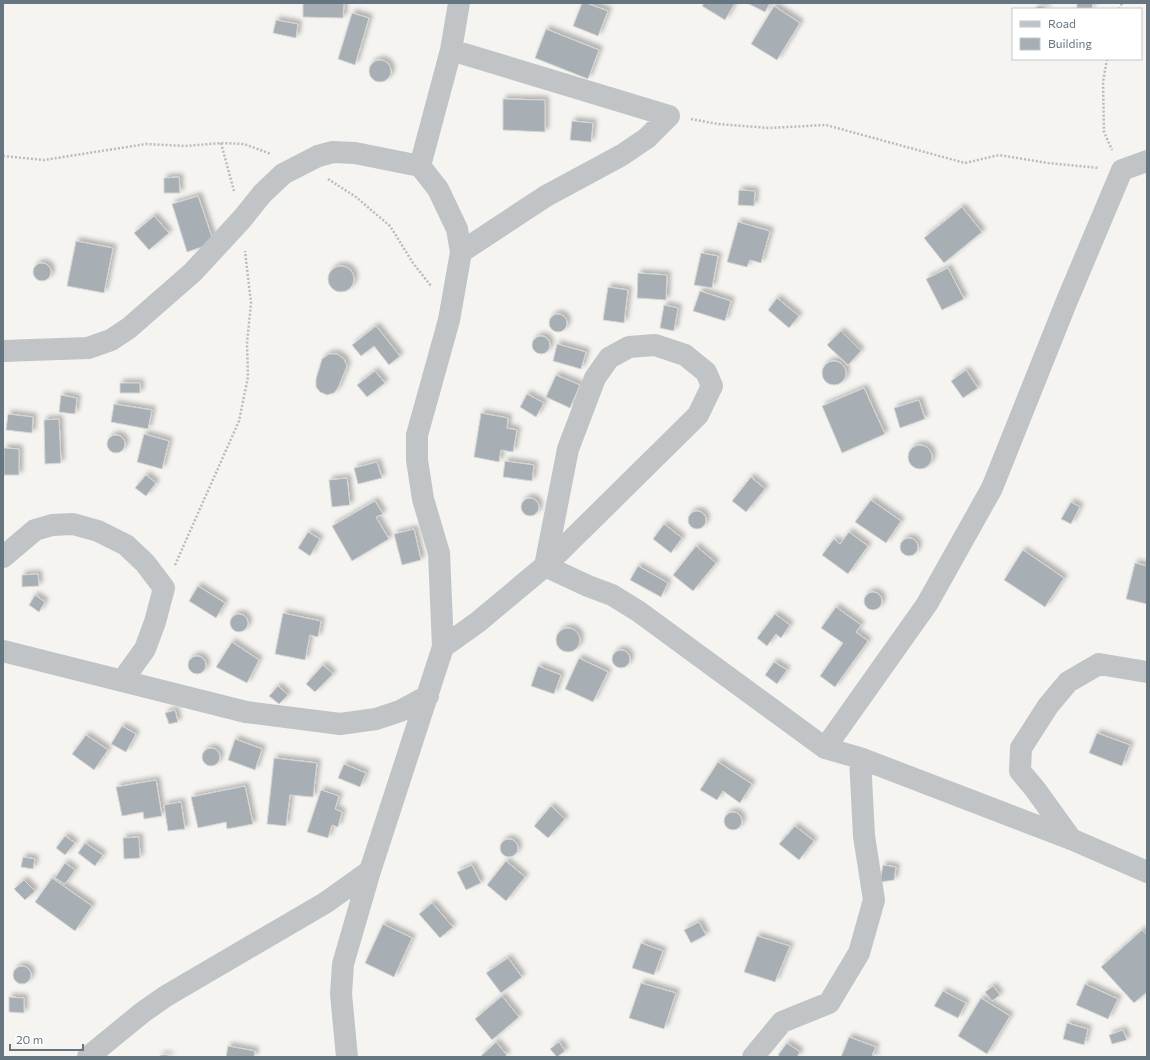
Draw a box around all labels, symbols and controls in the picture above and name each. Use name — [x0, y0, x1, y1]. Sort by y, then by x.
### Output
legend — [1012, 8, 1142, 60]
text: Road — [1048, 16, 1076, 30]
text: Building — [1048, 36, 1092, 50]
scale bar — [10, 1026, 83, 1052]
text: 20 m — [16, 1032, 43, 1046]

